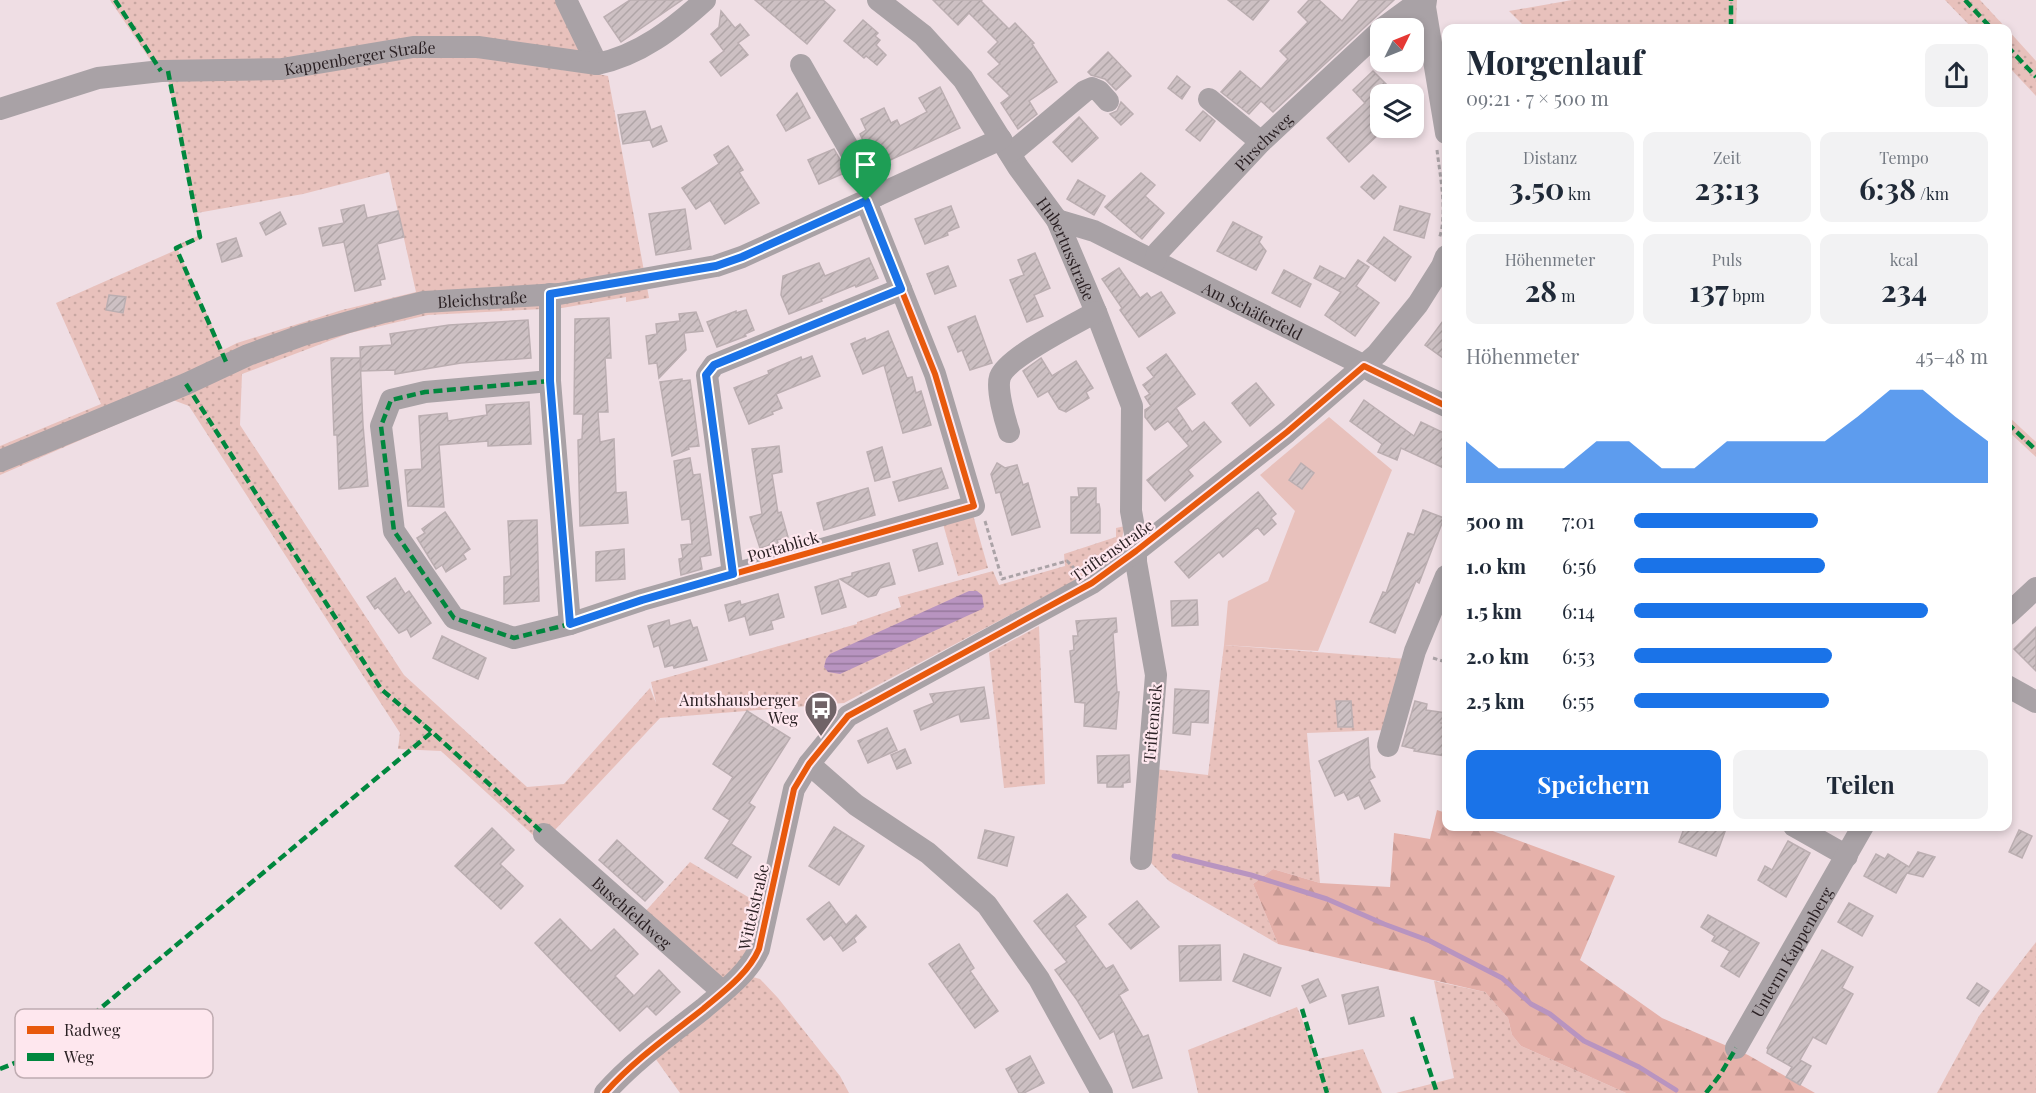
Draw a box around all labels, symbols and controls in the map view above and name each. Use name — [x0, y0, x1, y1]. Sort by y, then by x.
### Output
north arrow — [1370, 18, 1424, 72]
map controls — [1370, 18, 1424, 138]
street label: Kappenberger Straße — [283, 37, 435, 79]
text: Morgenlauf — [1466, 39, 1643, 83]
button: share — [1925, 44, 1988, 107]
button: layers — [1370, 84, 1424, 138]
text: 09:21 · 7 × 500 m — [1466, 84, 1609, 111]
street label: Pirschweg — [1229, 107, 1297, 175]
pin — [840, 139, 891, 201]
text: Distanz — [1523, 147, 1577, 168]
text: Zeit — [1713, 147, 1741, 168]
text: Tempo — [1879, 147, 1929, 168]
icon: arrive — [849, 148, 882, 181]
text: 3.50 — [1509, 168, 1564, 208]
text: 23:13 — [1695, 168, 1759, 208]
text: 6:38 — [1859, 168, 1916, 208]
text: km — [1564, 183, 1591, 204]
text: /km — [1916, 183, 1949, 204]
street label: Hubertusstraße — [1033, 192, 1100, 304]
text: Höhenmeter — [1505, 249, 1595, 270]
text: Puls — [1712, 249, 1742, 270]
text: kcal — [1890, 249, 1918, 270]
text: 28 — [1525, 270, 1557, 310]
text: 137 — [1689, 270, 1729, 310]
text: 234 — [1881, 270, 1927, 310]
street label: Am Schäferfeld — [1198, 276, 1306, 344]
street label: Bleichstraße — [437, 285, 528, 312]
text: m — [1557, 285, 1575, 306]
text: bpm — [1729, 285, 1765, 306]
text: Höhenmeter — [1466, 342, 1579, 369]
text: 45–48 m — [1915, 342, 1988, 369]
text: 500 m — [1466, 507, 1524, 534]
text: 7:01 — [1562, 507, 1595, 534]
street label: Triftenstraße — [1067, 514, 1157, 586]
street label: Portablick — [745, 526, 821, 566]
text: 1.0 km — [1466, 552, 1526, 579]
text: 6:56 — [1562, 552, 1596, 579]
text: 1.5 km — [1466, 597, 1522, 624]
text: 6:14 — [1562, 597, 1595, 624]
text: 2.0 km — [1466, 642, 1529, 669]
text: 6:53 — [1562, 642, 1595, 669]
street label: Triftensiek — [1138, 682, 1166, 763]
text: 2.5 km — [1466, 687, 1525, 714]
text: 6:55 — [1562, 687, 1594, 714]
place label: Amtshausberger Weg — [678, 689, 799, 728]
bus stop icon: Amtshausberger Weg — [803, 690, 839, 737]
button: Speichern — [1466, 750, 1721, 819]
button: Teilen — [1733, 750, 1988, 819]
street label: Wittelstraße — [733, 862, 773, 953]
street label: Buschfeldweg — [588, 871, 677, 953]
street label: Unterm Kappenberg — [1746, 882, 1837, 1021]
legend — [15, 1009, 213, 1078]
text: Radweg — [64, 1019, 121, 1040]
text: Weg — [63, 1046, 94, 1067]

